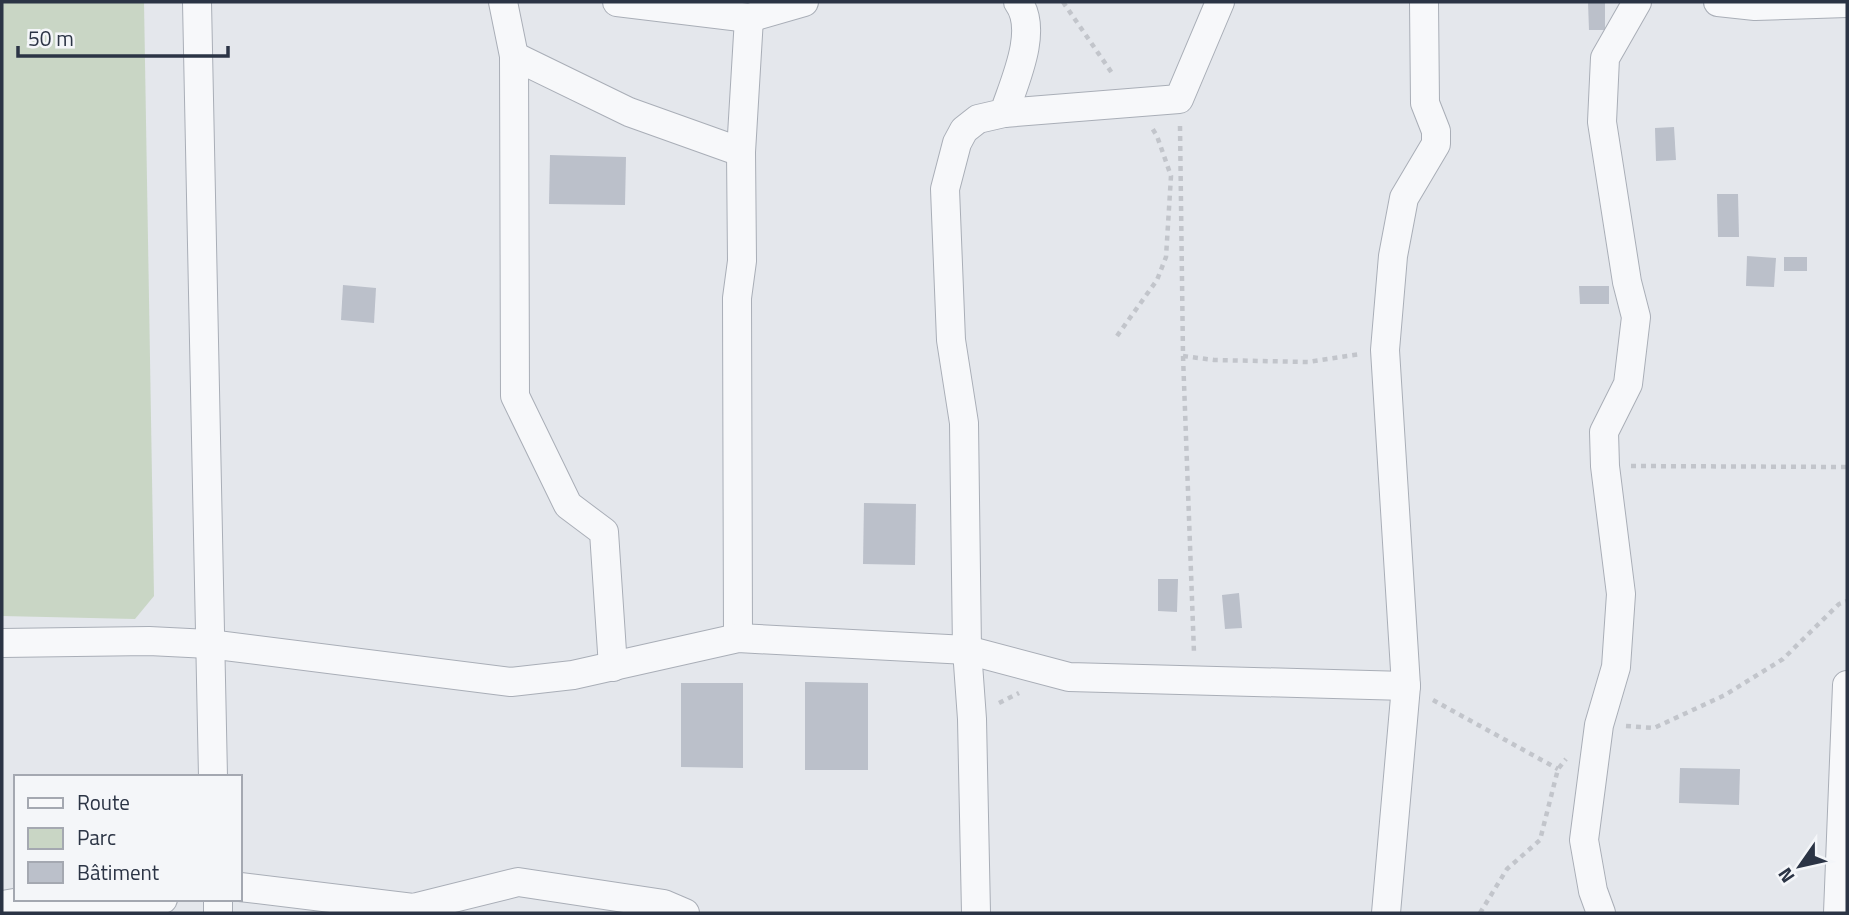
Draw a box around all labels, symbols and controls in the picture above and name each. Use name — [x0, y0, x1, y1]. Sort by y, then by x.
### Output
scale bar — [18, 14, 228, 58]
text: 50 m — [28, 22, 74, 54]
legend — [14, 775, 242, 901]
text: Route — [77, 786, 130, 818]
text: Parc — [77, 821, 116, 853]
north arrow — [1765, 831, 1835, 901]
text: Bâtiment — [77, 856, 160, 888]
text: N — [1770, 862, 1801, 889]

